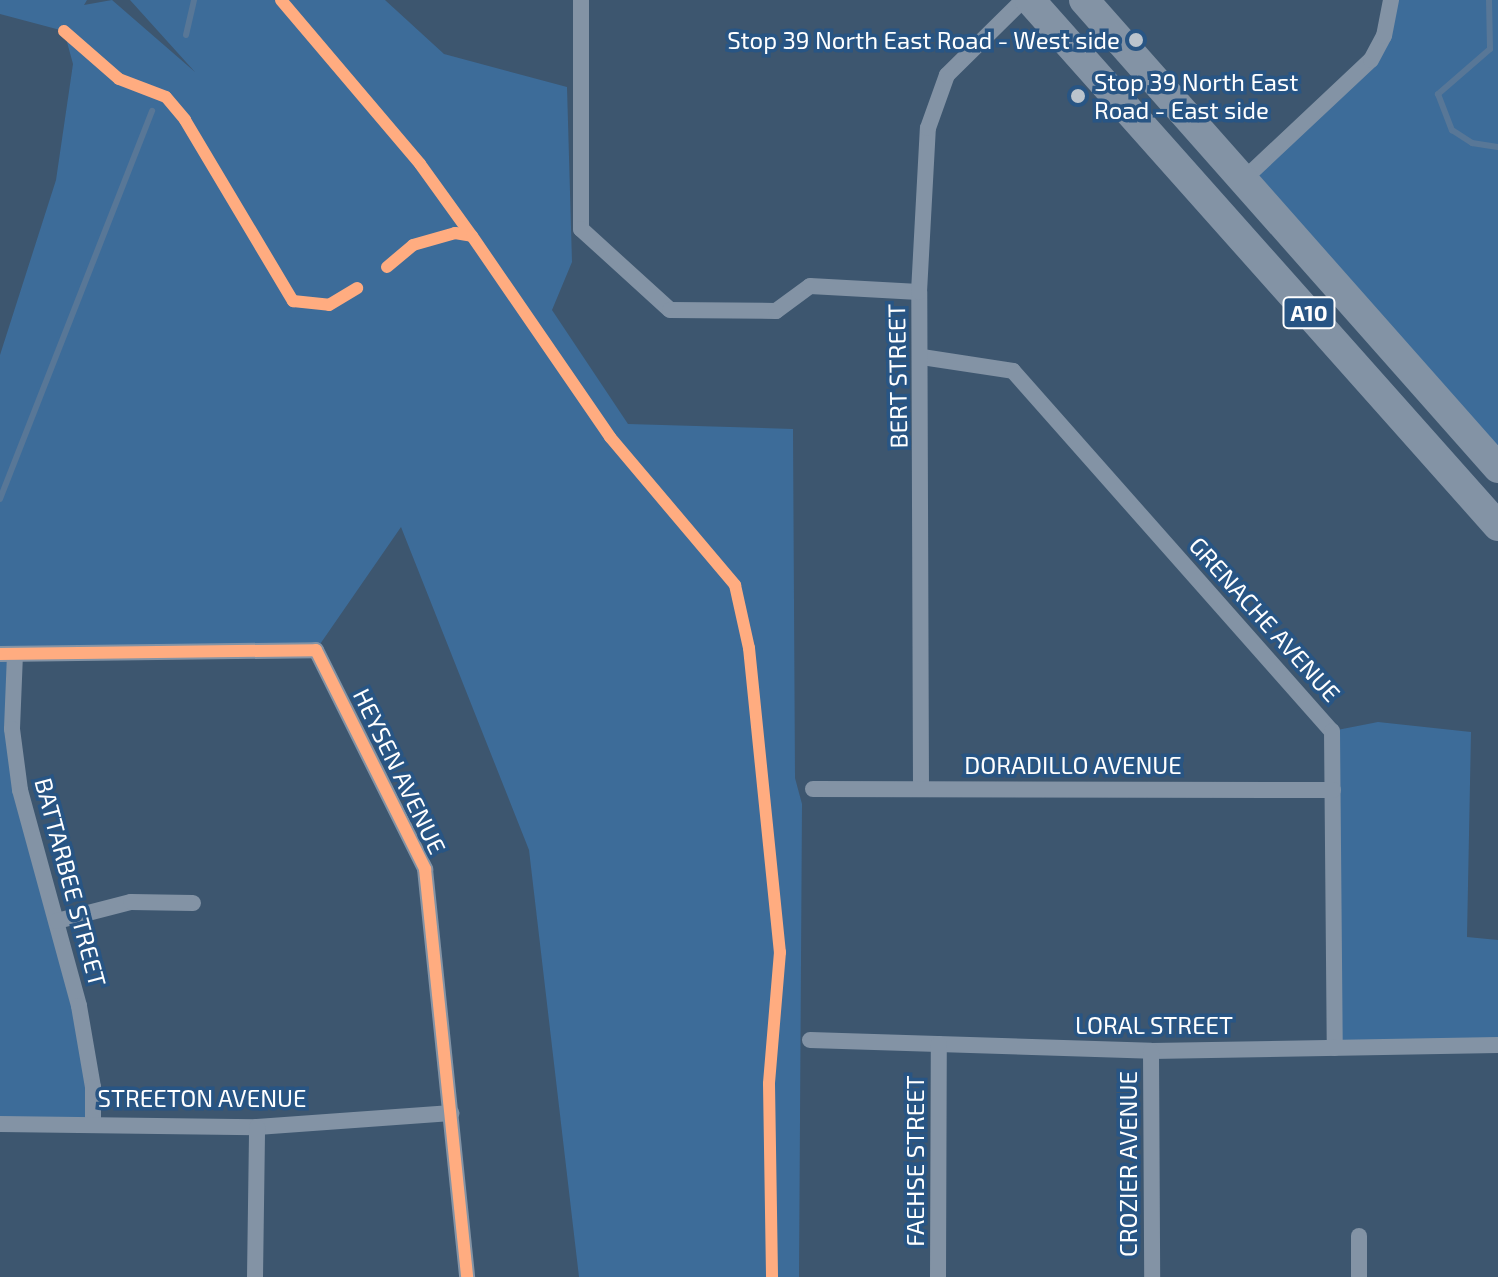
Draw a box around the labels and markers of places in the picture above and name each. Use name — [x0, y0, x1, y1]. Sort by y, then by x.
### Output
place label: Stop 39 North East Road - West side — [727, 26, 1120, 54]
marker: Stop 39 North East Road - West side — [1127, 31, 1145, 49]
place label: Stop 39 North East Road - East side — [1094, 68, 1298, 124]
marker: Stop 39 North East Road - East side — [1069, 87, 1087, 105]

